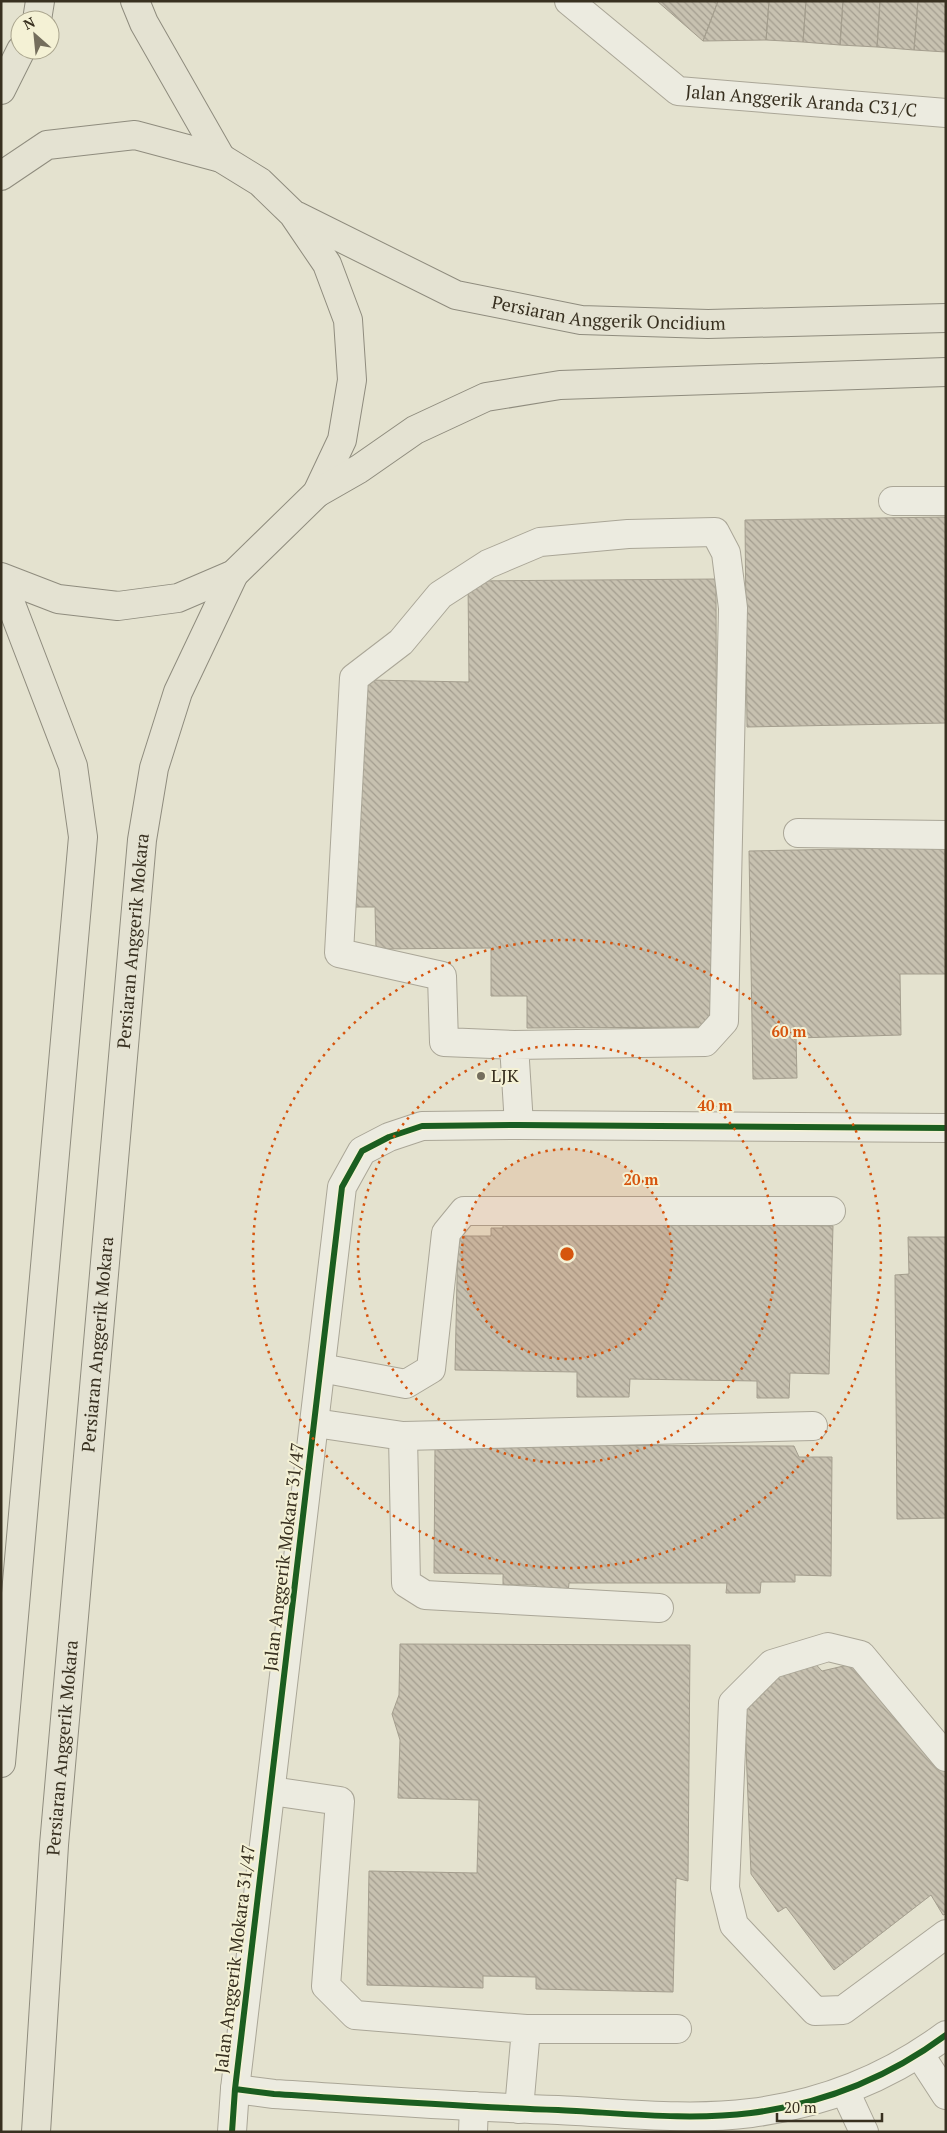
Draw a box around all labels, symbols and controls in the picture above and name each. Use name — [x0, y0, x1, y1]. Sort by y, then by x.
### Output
north arrow — [10, 10, 60, 60]
text: N — [20, 12, 38, 34]
street label: Jalan Anggerik Aranda C31/C — [685, 79, 918, 122]
street label: Persiaran Anggerik Oncidium — [490, 289, 726, 335]
street label: Persiaran Anggerik Mokara — [111, 831, 154, 1050]
text: 60 m — [772, 1021, 807, 1041]
place label: LJK — [491, 1063, 519, 1087]
marker: LJK — [475, 1070, 487, 1082]
text: 40 m — [698, 1095, 733, 1115]
text: 20 m — [624, 1169, 659, 1189]
street label: Persiaran Anggerik Mokara — [75, 1236, 118, 1453]
centre of rings — [558, 1245, 576, 1263]
street label: Jalan Anggerik Mokara 31/47 — [257, 1441, 309, 1673]
street label: Persiaran Anggerik Mokara — [40, 1639, 83, 1856]
street label: Jalan Anggerik Mokara 31/47 — [208, 1843, 260, 2075]
scale bar — [777, 2090, 882, 2122]
text: 20 m — [784, 2097, 817, 2117]

